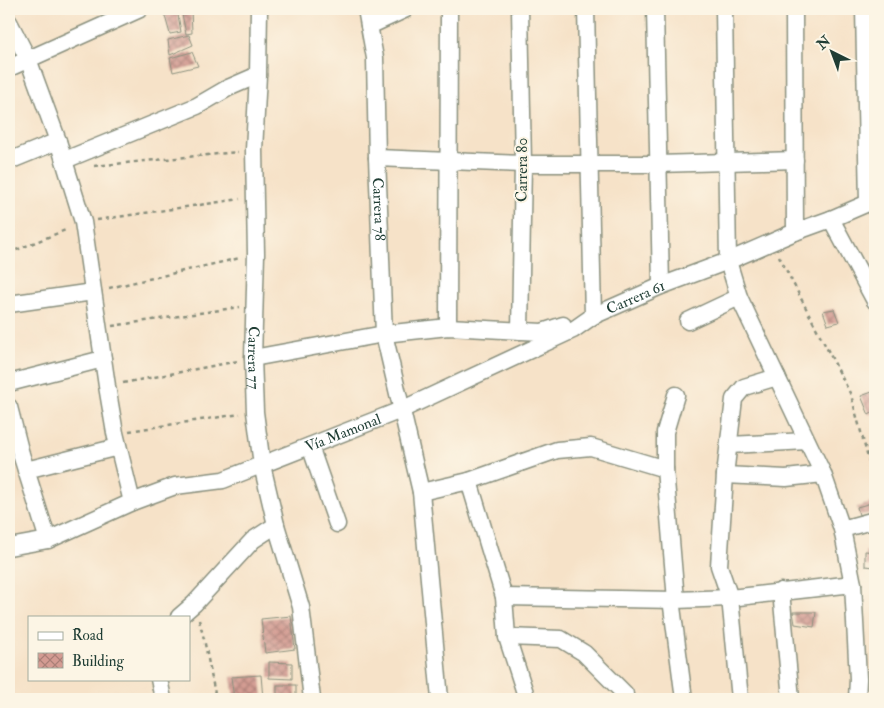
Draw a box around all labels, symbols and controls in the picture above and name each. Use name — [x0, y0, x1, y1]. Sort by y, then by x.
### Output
north arrow — [806, 28, 856, 78]
text: N — [813, 32, 834, 54]
street label: Carrera 80 — [513, 138, 532, 202]
street label: Carrera 78 — [368, 177, 389, 241]
street label: Carrera 61 — [603, 276, 668, 319]
street label: Carrera 77 — [243, 326, 263, 390]
street label: Vía Mamonal — [303, 410, 384, 457]
legend — [28, 616, 190, 680]
text: Road — [72, 626, 104, 645]
text: Building — [72, 652, 124, 671]

